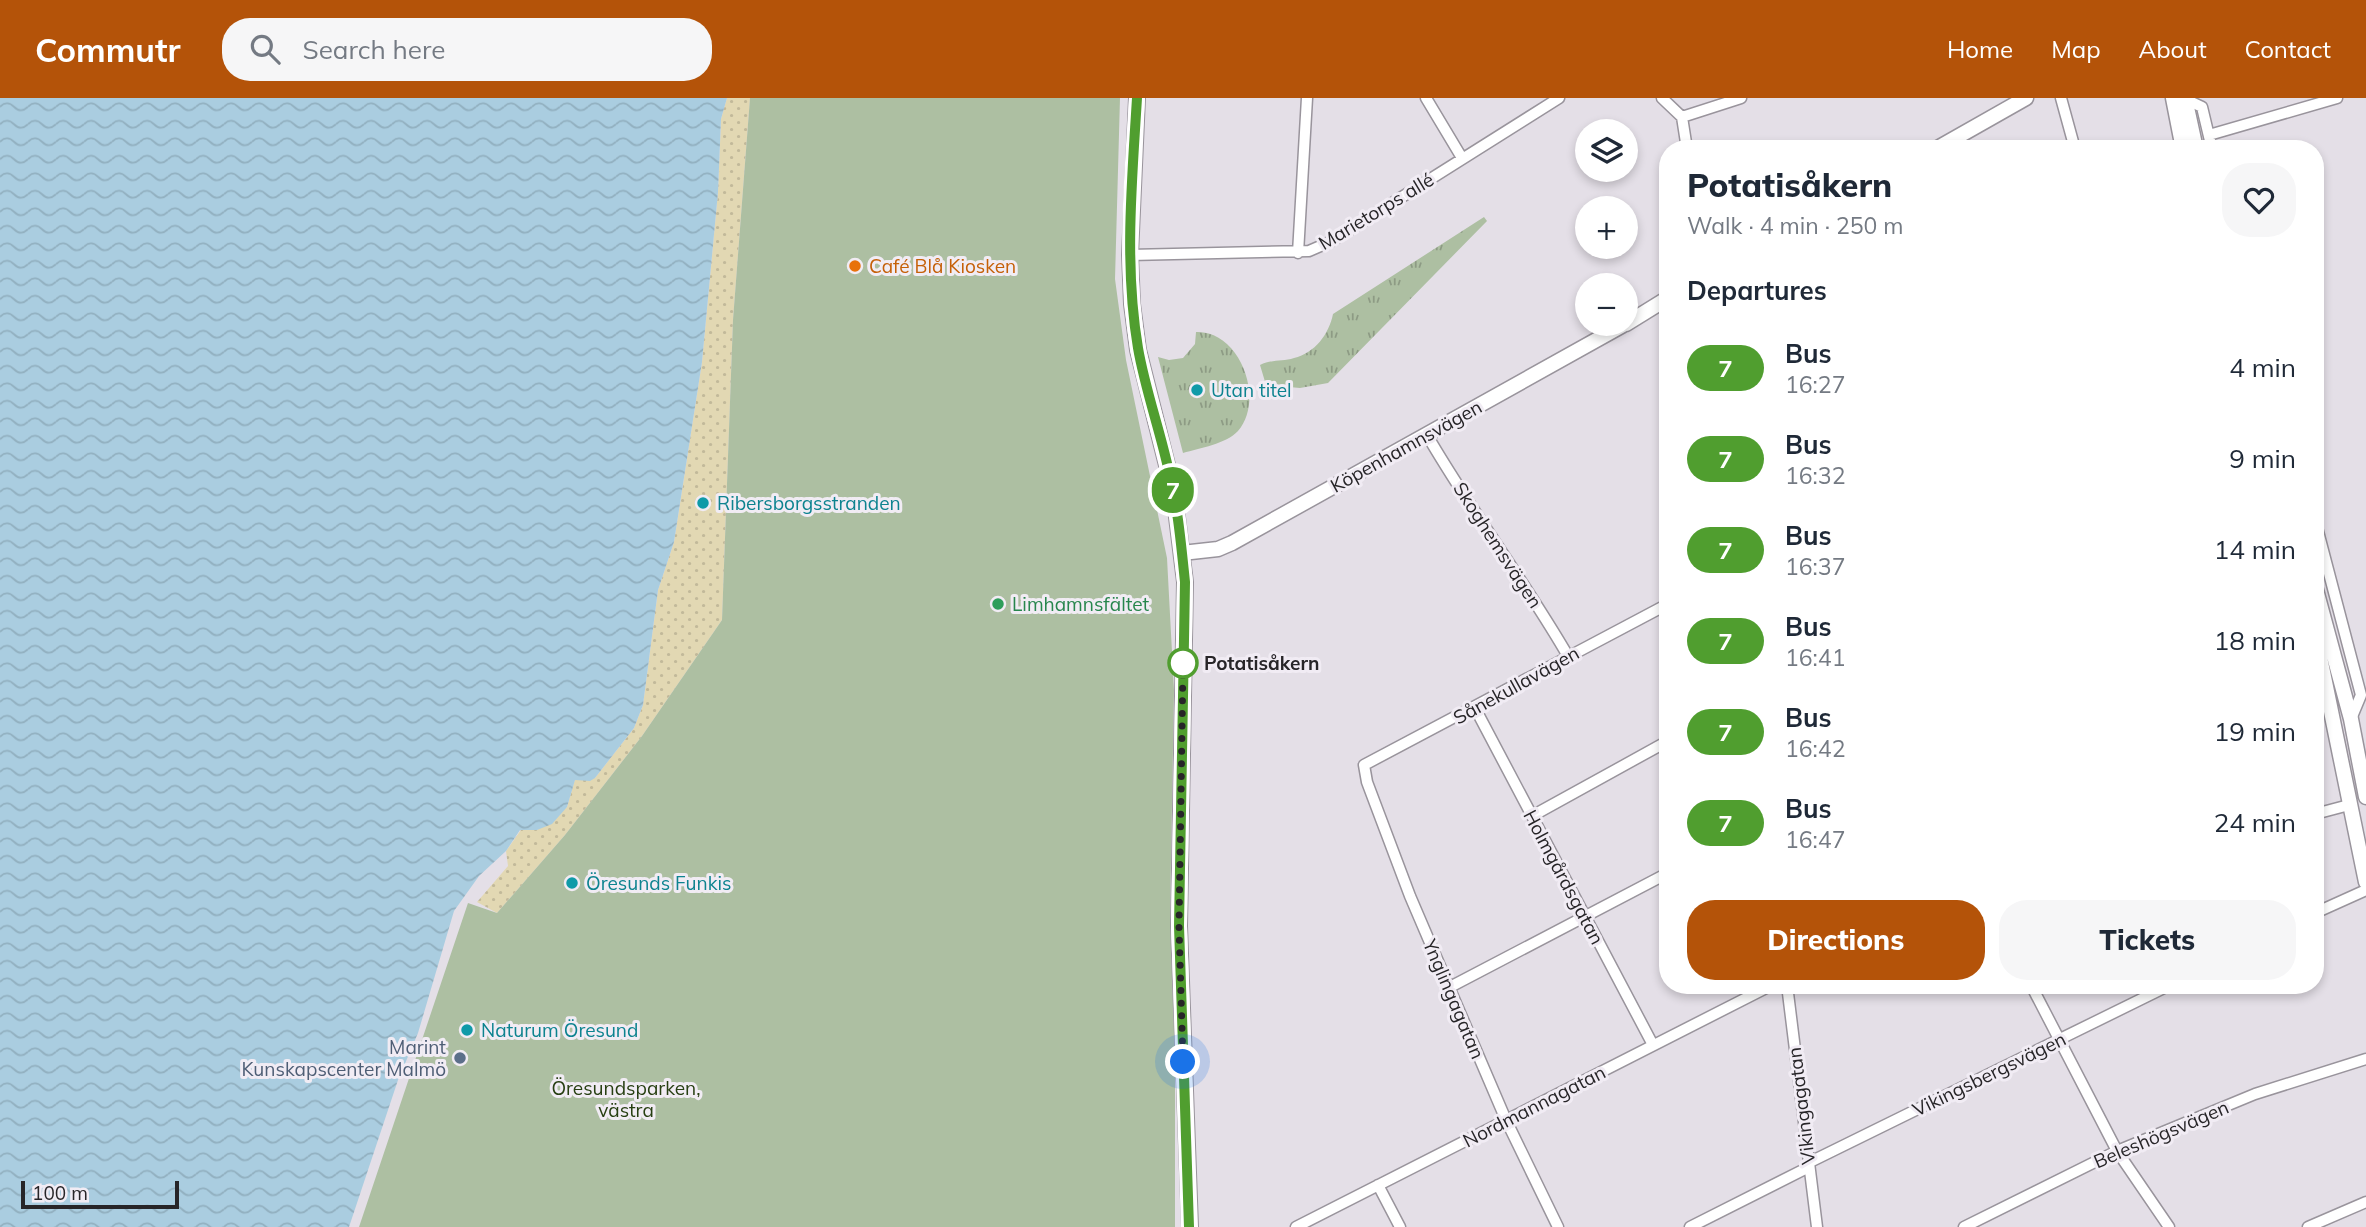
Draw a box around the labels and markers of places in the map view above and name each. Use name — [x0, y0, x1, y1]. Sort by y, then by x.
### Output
place label: Café Blå Kiosken — [869, 254, 1016, 278]
marker: Café Blå Kiosken — [847, 258, 863, 274]
place label: Utan titel — [1211, 378, 1292, 402]
marker: Utan titel — [1189, 382, 1205, 398]
place label: Ribersborgsstranden — [717, 491, 901, 515]
marker: Ribersborgsstranden — [695, 495, 711, 511]
place label: Limhamnsfältet — [1012, 592, 1150, 616]
marker: Limhamnsfältet — [990, 596, 1006, 612]
marker: Potatisåkern — [1168, 648, 1198, 678]
place label: Potatisåkern — [1204, 651, 1319, 675]
place label: Öresunds Funkis — [586, 871, 731, 895]
marker: Öresunds Funkis — [564, 875, 580, 891]
place label: Naturum Öresund — [481, 1018, 638, 1042]
marker: Naturum Öresund — [459, 1022, 475, 1038]
place label: Marint Kunskapscenter Malmö — [242, 1035, 446, 1081]
marker: Marint Kunskapscenter Malmö — [452, 1050, 468, 1066]

